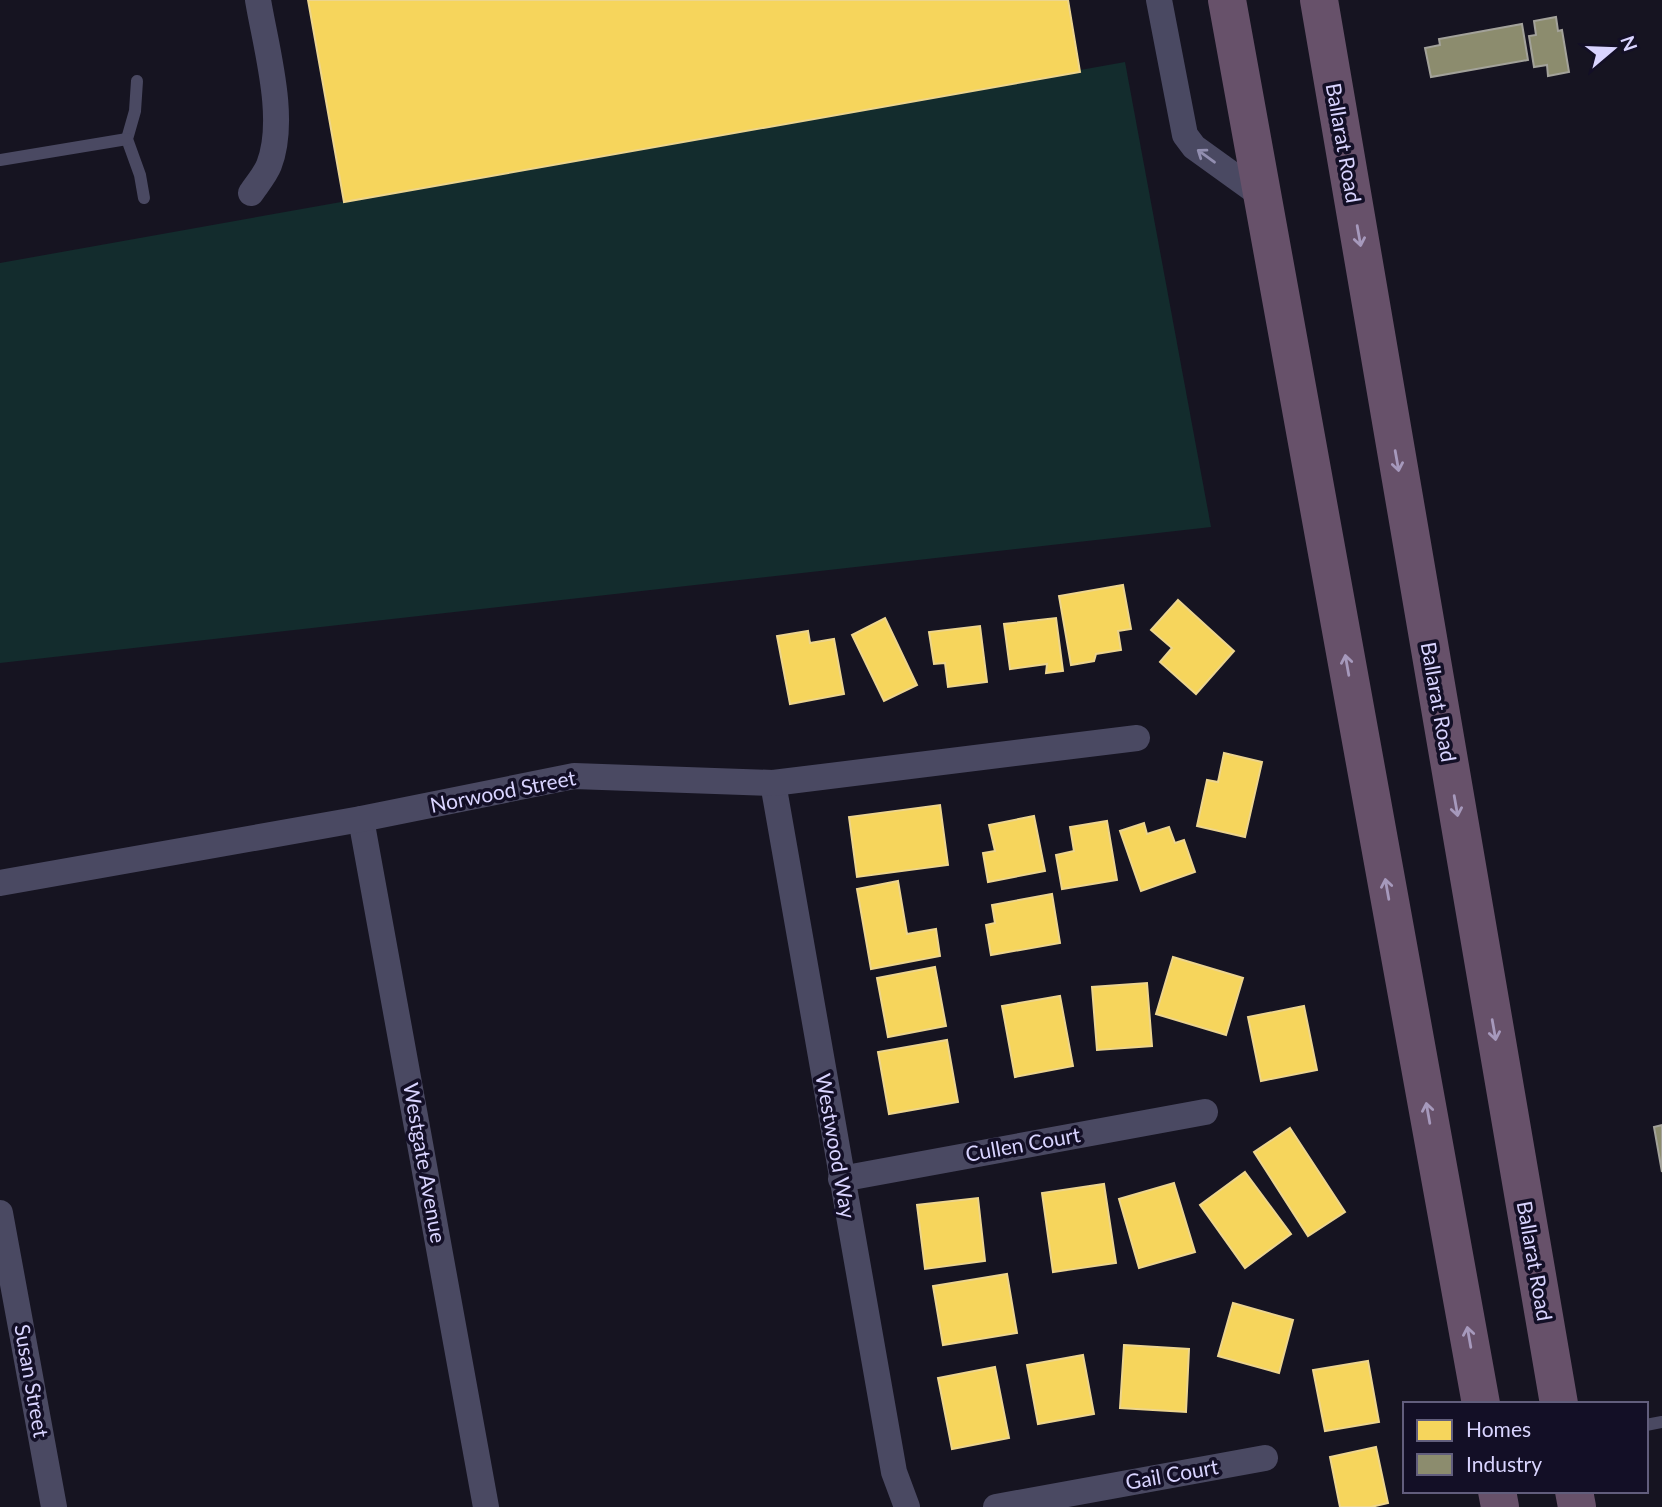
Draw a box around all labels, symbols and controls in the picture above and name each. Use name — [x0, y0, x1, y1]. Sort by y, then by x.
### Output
north arrow — [1578, 14, 1648, 84]
text: N — [1616, 33, 1643, 54]
street label: Ballarat Road — [1322, 81, 1367, 205]
one-way arrow — [1197, 149, 1216, 164]
one-way arrow — [1353, 224, 1366, 247]
one-way arrow — [1391, 449, 1404, 472]
street label: Ballarat Road — [1417, 640, 1462, 764]
one-way arrow — [1340, 654, 1353, 677]
street label: Norwood Street — [428, 764, 578, 817]
one-way arrow — [1450, 794, 1463, 817]
one-way arrow — [1380, 878, 1394, 901]
one-way arrow — [1488, 1018, 1501, 1041]
street label: Westwood Way — [811, 1071, 862, 1220]
street label: Westgate Avenue — [399, 1081, 452, 1245]
one-way arrow — [1421, 1102, 1434, 1125]
street label: Cullen Court — [963, 1121, 1083, 1166]
street label: Ballarat Road — [1513, 1199, 1558, 1323]
street label: Susan Street — [10, 1322, 55, 1440]
one-way arrow — [1461, 1326, 1475, 1349]
legend — [1403, 1402, 1648, 1493]
text: Homes — [1466, 1416, 1531, 1441]
text: Industry — [1466, 1451, 1542, 1476]
street label: Gail Court — [1123, 1453, 1221, 1494]

